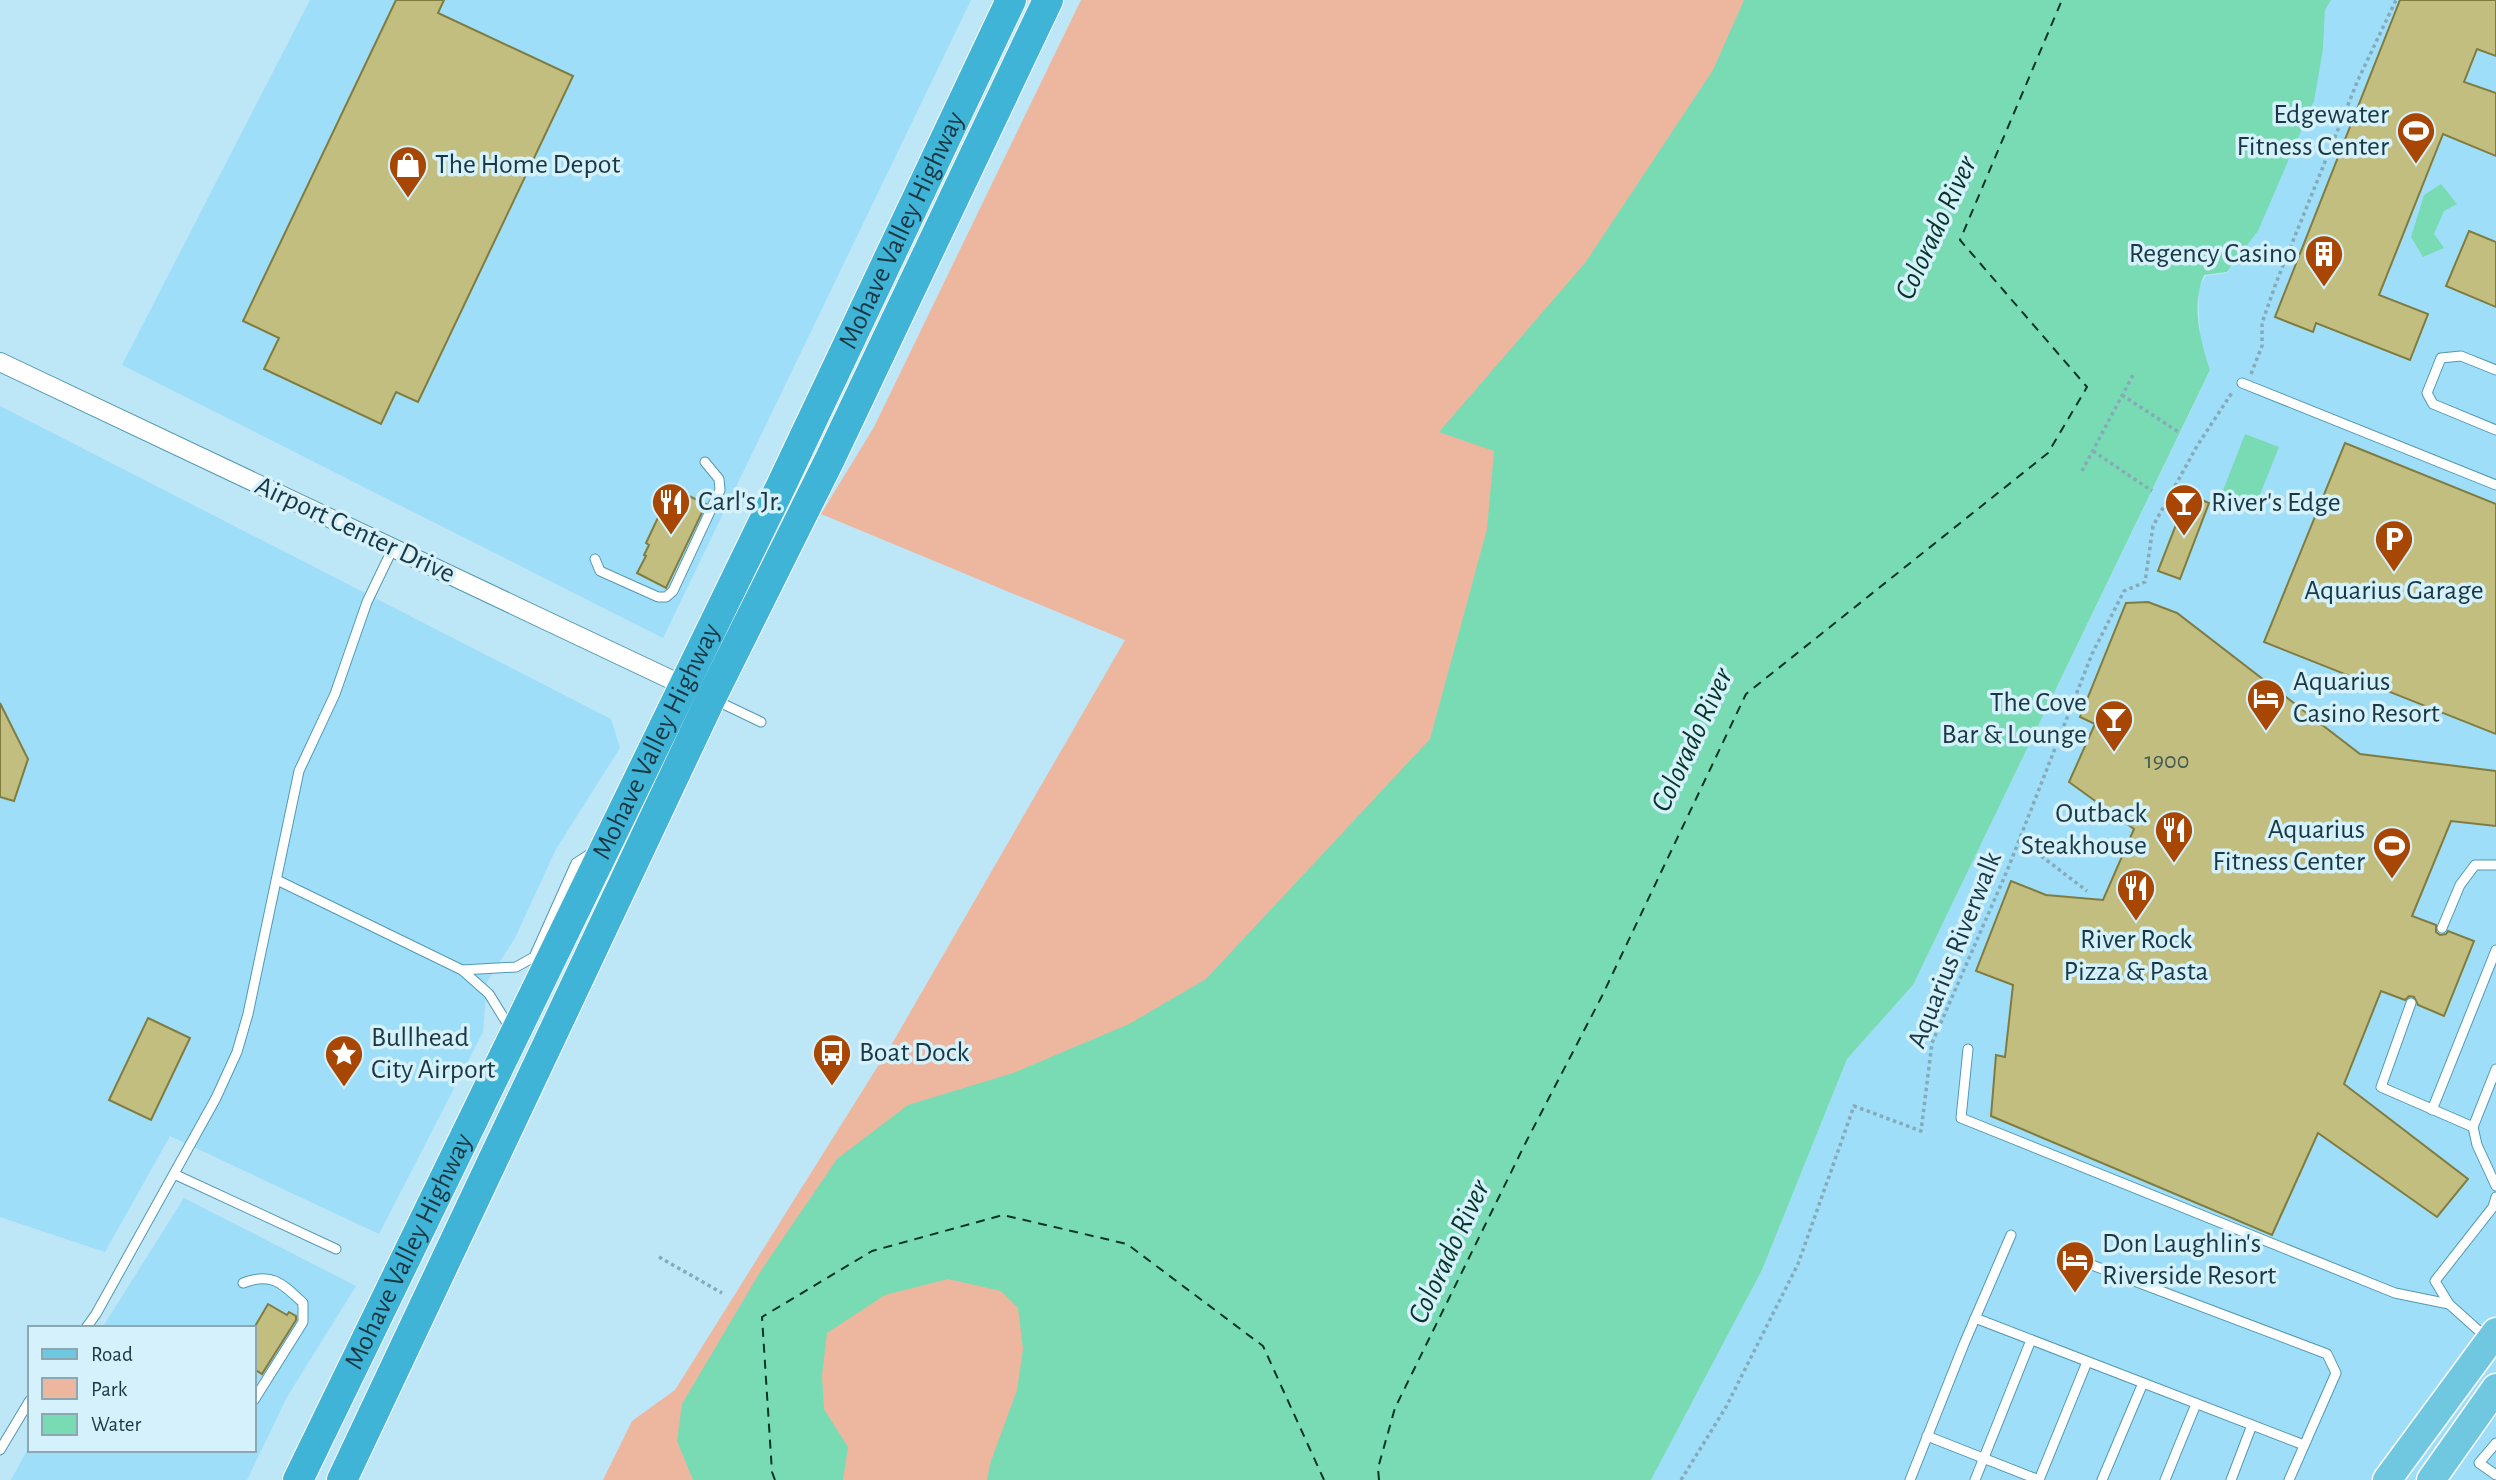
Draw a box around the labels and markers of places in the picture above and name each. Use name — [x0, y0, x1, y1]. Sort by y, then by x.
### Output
place label: Edgewater Fitness Center — [2237, 101, 2389, 161]
sports icon: Edgewater Fitness Center — [2395, 110, 2437, 165]
shop icon: The Home Depot — [387, 144, 429, 199]
place label: The Home Depot — [435, 151, 621, 179]
building icon: Regency Casino — [2303, 233, 2345, 288]
place label: Regency Casino — [2129, 240, 2297, 268]
restaurant icon: Carl's Jr. — [650, 481, 692, 536]
bar icon: River's Edge — [2163, 482, 2205, 537]
place label: Carl's Jr. — [698, 488, 782, 516]
place label: River's Edge — [2211, 489, 2341, 517]
parking icon: Aquarius Garage — [2373, 518, 2415, 573]
place label: Aquarius Garage — [2304, 577, 2484, 605]
place label: Aquarius Casino Resort — [2293, 668, 2440, 728]
hotel icon: Aquarius Casino Resort — [2245, 677, 2287, 732]
place label: The Cove Bar & Lounge — [1942, 689, 2087, 749]
bar icon: The Cove Bar & Lounge — [2093, 698, 2135, 753]
place label: Outback Steakhouse — [2021, 800, 2147, 860]
restaurant icon: Outback Steakhouse — [2153, 809, 2195, 864]
place label: Aquarius Fitness Center — [2213, 816, 2365, 876]
sports icon: Aquarius Fitness Center — [2371, 825, 2413, 880]
restaurant icon: River Rock Pizza & Pasta — [2115, 867, 2157, 922]
place label: River Rock Pizza & Pasta — [2063, 926, 2209, 986]
place label: Bullhead City Airport — [371, 1024, 496, 1084]
bus stop icon: Boat Dock — [811, 1032, 853, 1087]
place icon: Bullhead City Airport — [323, 1033, 365, 1088]
place label: Boat Dock — [859, 1039, 970, 1067]
place label: Don Laughlin's Riverside Resort — [2102, 1230, 2276, 1290]
hotel icon: Don Laughlin's Riverside Resort — [2054, 1239, 2096, 1294]

